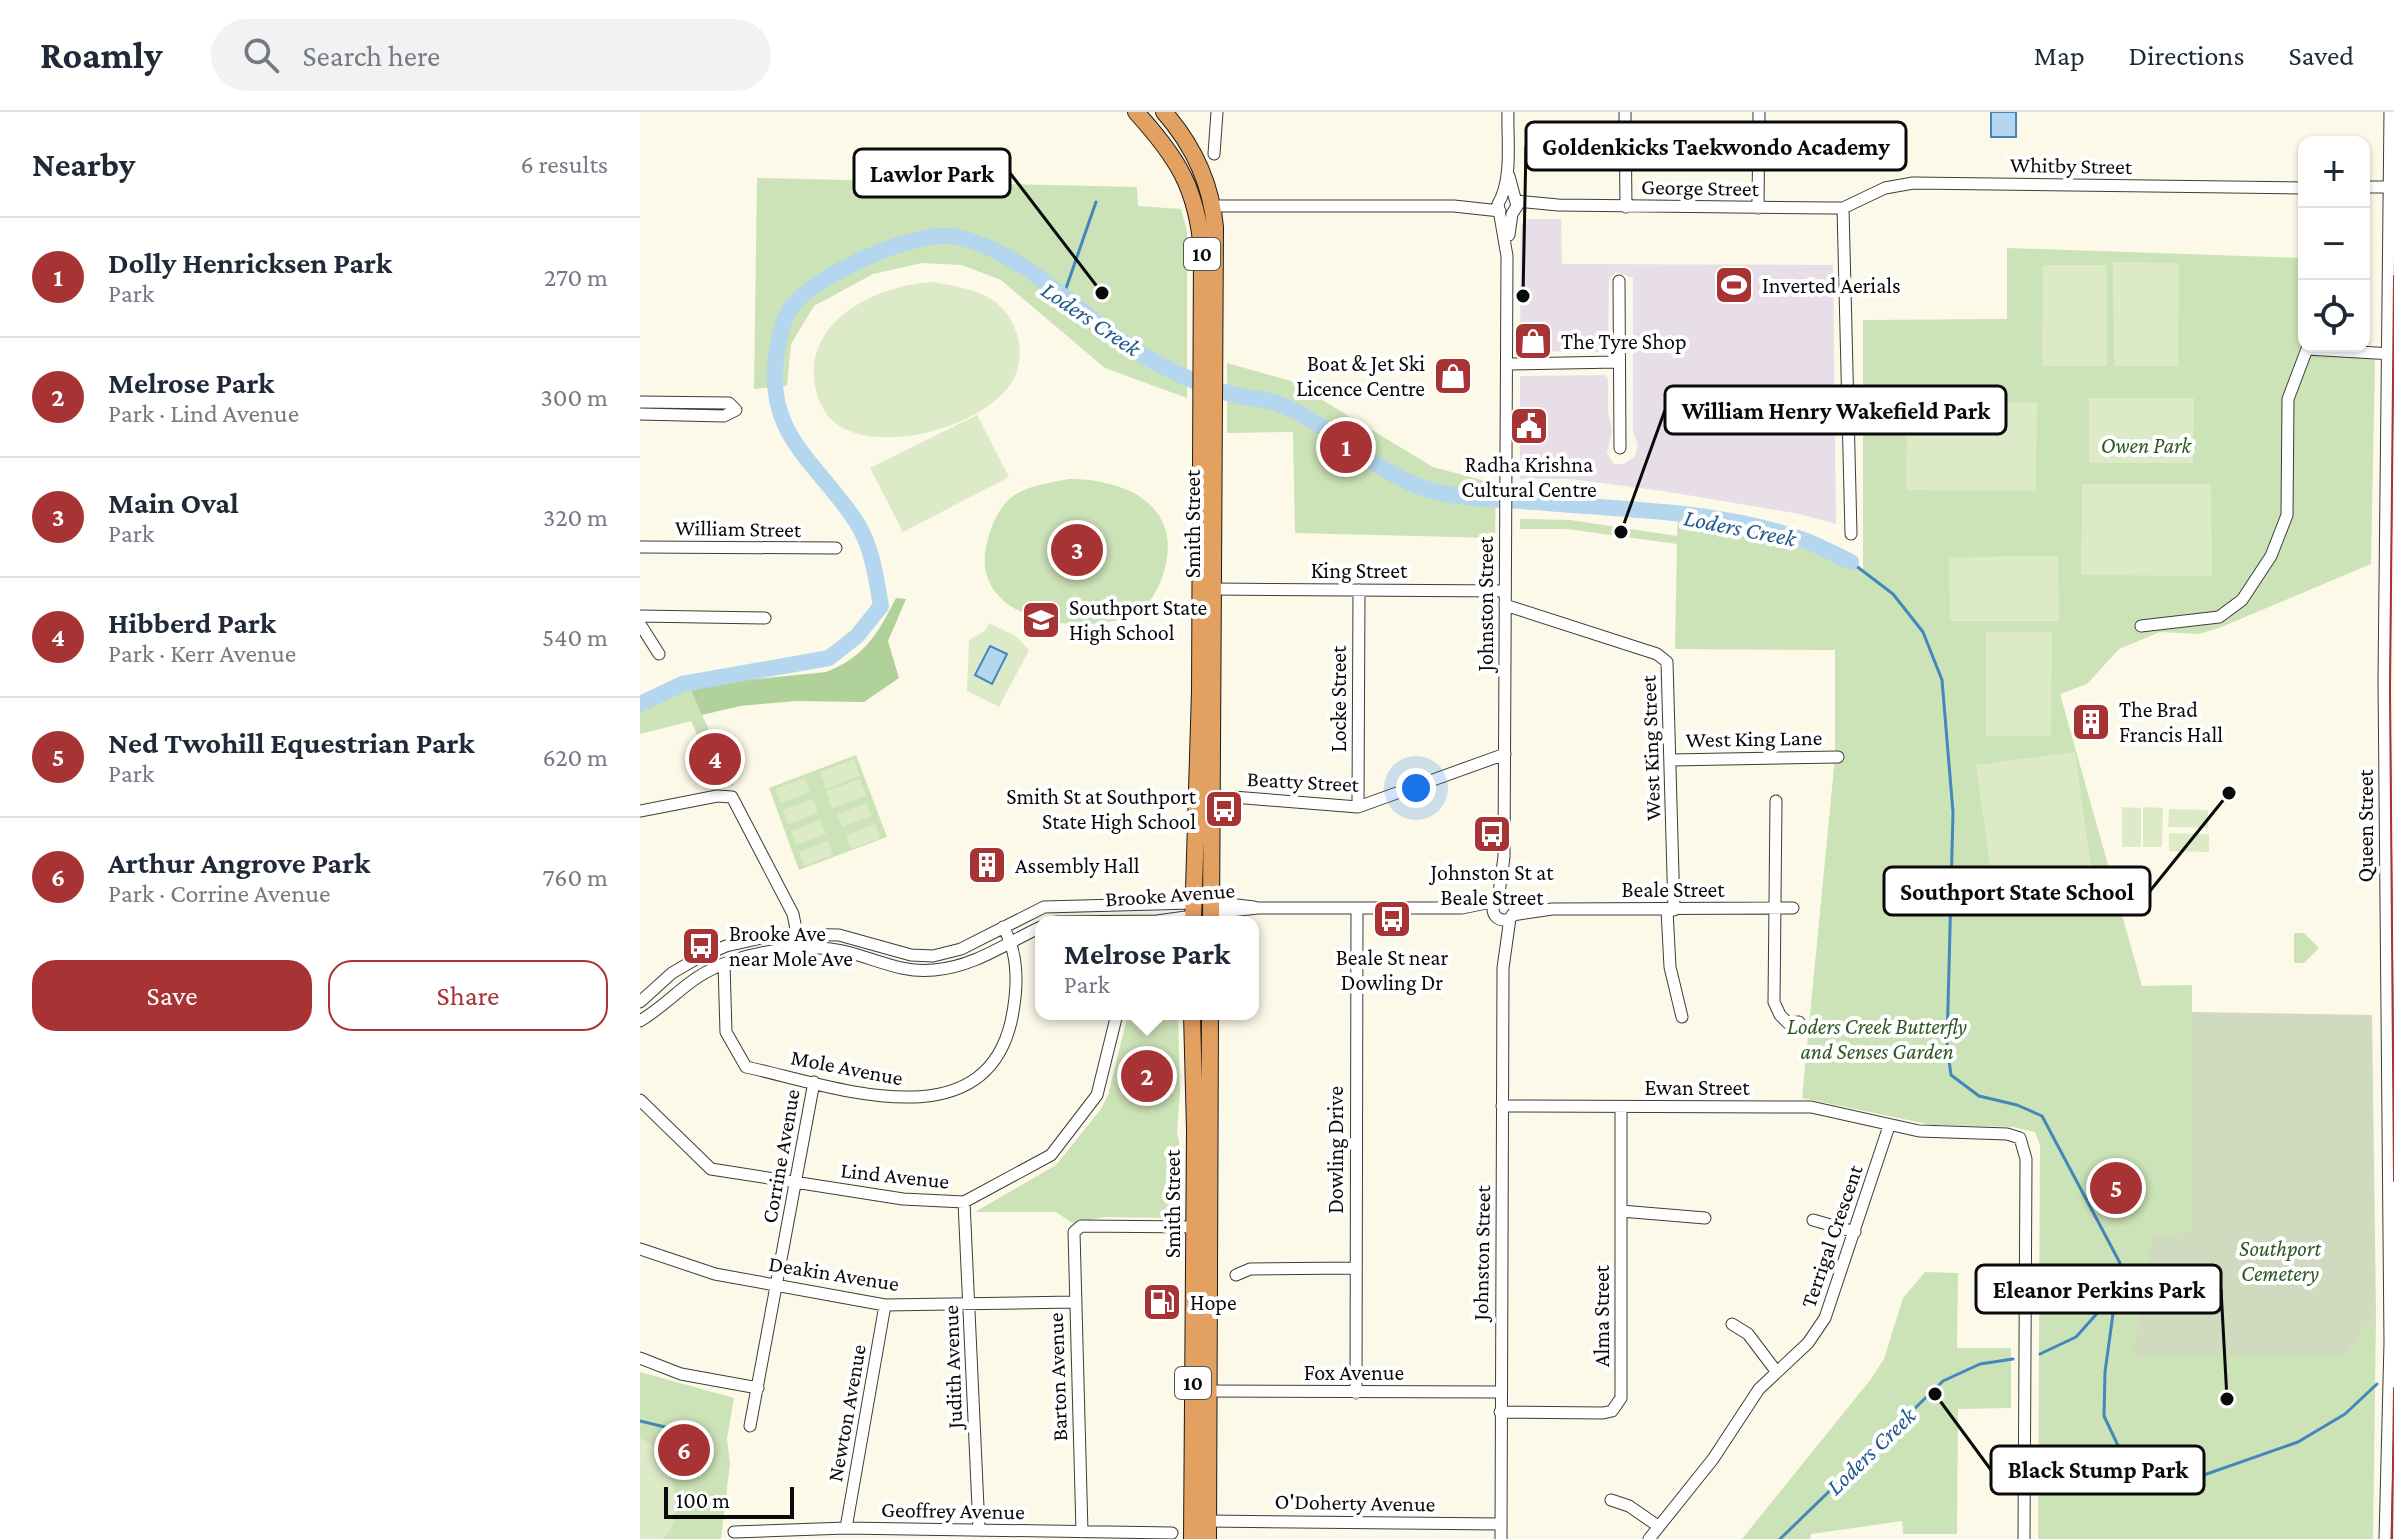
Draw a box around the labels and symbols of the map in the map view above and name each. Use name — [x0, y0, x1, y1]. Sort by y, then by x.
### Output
callout: Goldenkicks Taekwondo Academy — [1526, 122, 1906, 170]
text: Goldenkicks Taekwondo Academy — [1542, 133, 1890, 160]
callout: Lawlor Park — [854, 149, 1010, 197]
street label: Whitby Street — [2010, 152, 2133, 179]
text: Lawlor Park — [870, 160, 995, 187]
street label: George Street — [1641, 174, 1760, 201]
road number: 10 — [1184, 238, 1220, 270]
sports icon: Inverted Aerials — [1713, 264, 1755, 306]
place label: Inverted Aerials — [1762, 273, 1901, 298]
water label: Loders Creek — [1037, 276, 1147, 362]
shop icon: The Tyre Shop — [1512, 320, 1554, 362]
place label: The Tyre Shop — [1561, 329, 1686, 354]
place label: Boat & Jet Ski Licence Centre — [1296, 351, 1425, 401]
shop icon: Boat & Jet Ski Licence Centre — [1432, 355, 1474, 397]
callout: William Henry Wakefield Park — [1665, 386, 2006, 434]
text: William Henry Wakefield Park — [1681, 397, 1991, 424]
public building icon: Radha Krishna Cultural Centre — [1508, 405, 1550, 447]
pin: 1 — [1320, 417, 1372, 477]
park label: Owen Park — [2101, 433, 2193, 458]
place label: Radha Krishna Cultural Centre — [1461, 452, 1597, 502]
street label: Smith Street — [1180, 469, 1205, 578]
water label: Loders Creek — [1682, 503, 1800, 552]
street label: William Street — [675, 515, 802, 542]
pin: 3 — [1051, 520, 1103, 580]
street label: Johnston Street — [1473, 536, 1498, 674]
street label: King Street — [1311, 558, 1408, 583]
place label: Southport State High School — [1069, 595, 1207, 645]
school or university icon: Southport State High School — [1020, 599, 1062, 641]
street label: Locke Street — [1326, 645, 1351, 752]
street label: West King Street — [1635, 674, 1666, 821]
place label: The Brad Francis Hall — [2119, 697, 2223, 747]
building icon: The Brad Francis Hall — [2070, 701, 2112, 743]
street label: West King Lane — [1685, 725, 1823, 752]
pin: 4 — [689, 729, 741, 789]
street label: Beatty Street — [1246, 766, 1360, 797]
your location — [1396, 768, 1436, 808]
street label: Queen Street — [2353, 769, 2378, 883]
place label: Smith St at Southport State High School — [1006, 784, 1197, 834]
bus stop icon: Smith St at Southport State High School — [1203, 788, 1245, 830]
bus stop icon: Johnston St at Beale Street — [1471, 813, 1513, 855]
building icon: Assembly Hall — [966, 844, 1008, 886]
place label: Assembly Hall — [1015, 853, 1140, 878]
place label: Johnston St at Beale Street — [1429, 860, 1554, 910]
callout: Southport State School — [1884, 867, 2150, 915]
street label: Brooke Avenue — [1104, 877, 1236, 912]
street label: Beale Street — [1622, 877, 1725, 902]
text: Southport State School — [1900, 878, 2134, 905]
bus stop icon: Beale St near Dowling Dr — [1371, 898, 1413, 940]
place label: Brooke Ave near Mole Ave — [729, 921, 853, 971]
bus stop icon: Brooke Ave near Mole Ave — [680, 925, 722, 967]
place label: Beale St near Dowling Dr — [1336, 945, 1448, 995]
park label: Loders Creek Butterfly and Senses Garden — [1787, 1014, 1967, 1064]
street label: Mole Avenue — [789, 1044, 905, 1091]
pin: 2 — [1121, 1046, 1173, 1106]
street label: Ewan Street — [1644, 1075, 1750, 1100]
street label: Dowling Drive — [1323, 1086, 1348, 1214]
street label: Corrine Avenue — [756, 1087, 805, 1225]
street label: Smith Street — [1160, 1149, 1185, 1258]
street label: Lind Avenue — [839, 1157, 950, 1194]
pin: 5 — [2090, 1158, 2142, 1218]
street label: Terrigal Crescent — [1795, 1161, 1868, 1311]
street label: Johnston Street — [1468, 1184, 1495, 1323]
park label: Southport Cemetery — [2239, 1236, 2321, 1286]
street label: Deakin Avenue — [767, 1251, 901, 1296]
street label: Alma Street — [1589, 1264, 1614, 1367]
callout: Eleanor Perkins Park — [1976, 1265, 2221, 1313]
text: Eleanor Perkins Park — [1993, 1276, 2206, 1303]
fuel station icon: Hope — [1141, 1281, 1183, 1323]
place label: Hope — [1190, 1290, 1237, 1315]
street label: Judith Avenue — [938, 1305, 967, 1431]
street label: Barton Avenue — [1043, 1312, 1072, 1442]
street label: Newton Avenue — [822, 1342, 871, 1484]
street label: Fox Avenue — [1304, 1360, 1404, 1385]
road number: 10 — [1175, 1367, 1211, 1399]
water label: Loders Creek — [1820, 1400, 1922, 1500]
pin: 6 — [658, 1420, 710, 1480]
callout: Black Stump Park — [1991, 1446, 2204, 1494]
text: Black Stump Park — [2008, 1456, 2189, 1483]
scale bar — [664, 1483, 794, 1519]
street label: O'Doherty Avenue — [1274, 1489, 1436, 1516]
street label: Geoffrey Avenue — [881, 1497, 1025, 1524]

